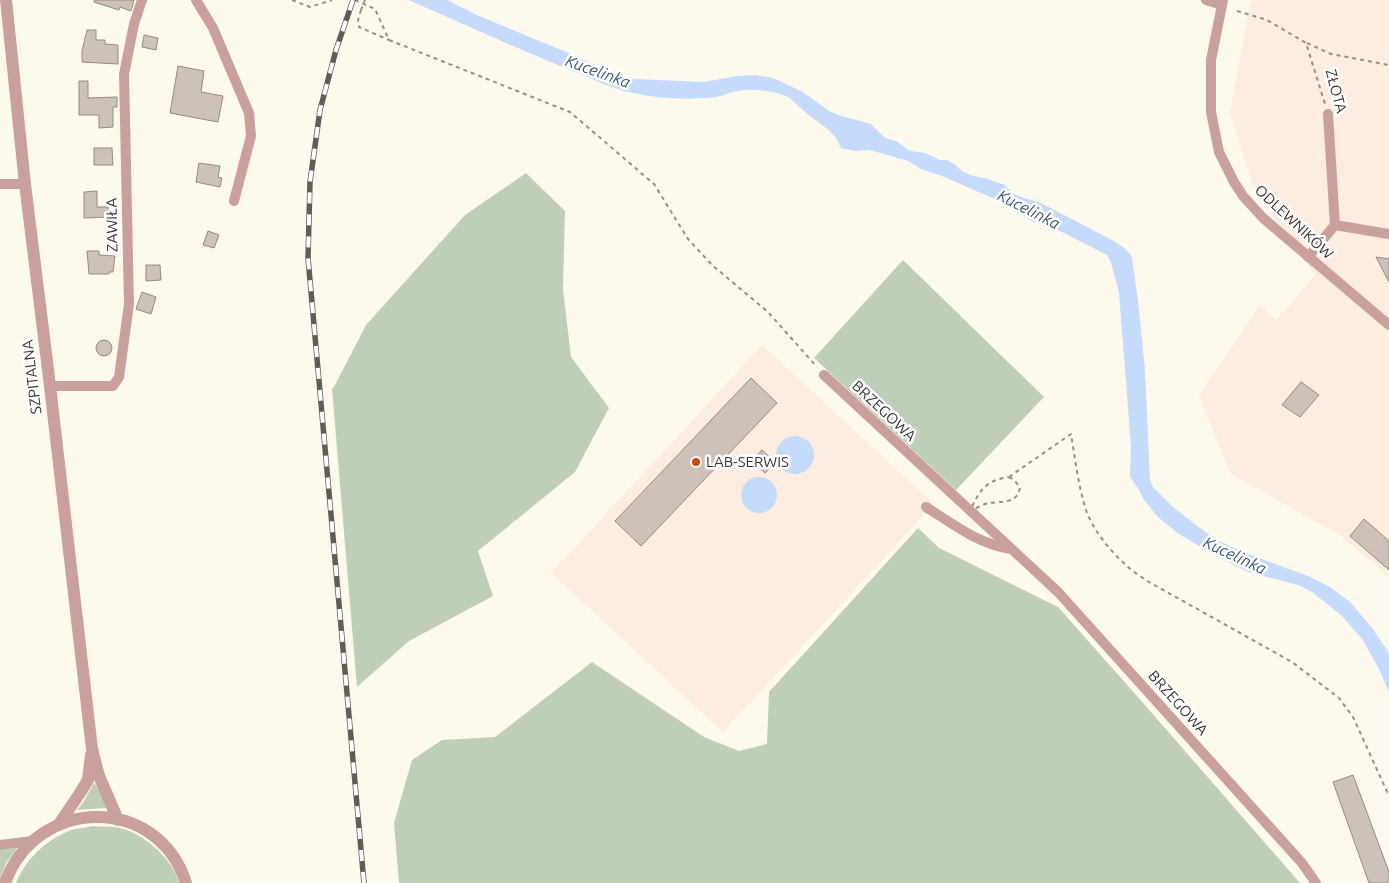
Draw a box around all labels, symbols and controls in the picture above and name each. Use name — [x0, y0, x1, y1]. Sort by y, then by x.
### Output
water label: Kucelinka — [563, 51, 633, 91]
street label: ZŁOTA — [1323, 67, 1351, 115]
street label: ODLEWNIKÓW — [1252, 181, 1337, 262]
water label: Kucelinka — [995, 186, 1063, 232]
street label: ZAWIŁA — [103, 198, 120, 252]
street label: SZPITALNA — [18, 339, 44, 415]
street label: BRZEGOWA — [849, 377, 920, 445]
place label: LAB-SERWIS — [706, 453, 789, 470]
marker: LAB-SERWIS — [690, 456, 702, 468]
water label: Kucelinka — [1201, 533, 1270, 578]
street label: BRZEGOWA — [1145, 667, 1212, 739]

